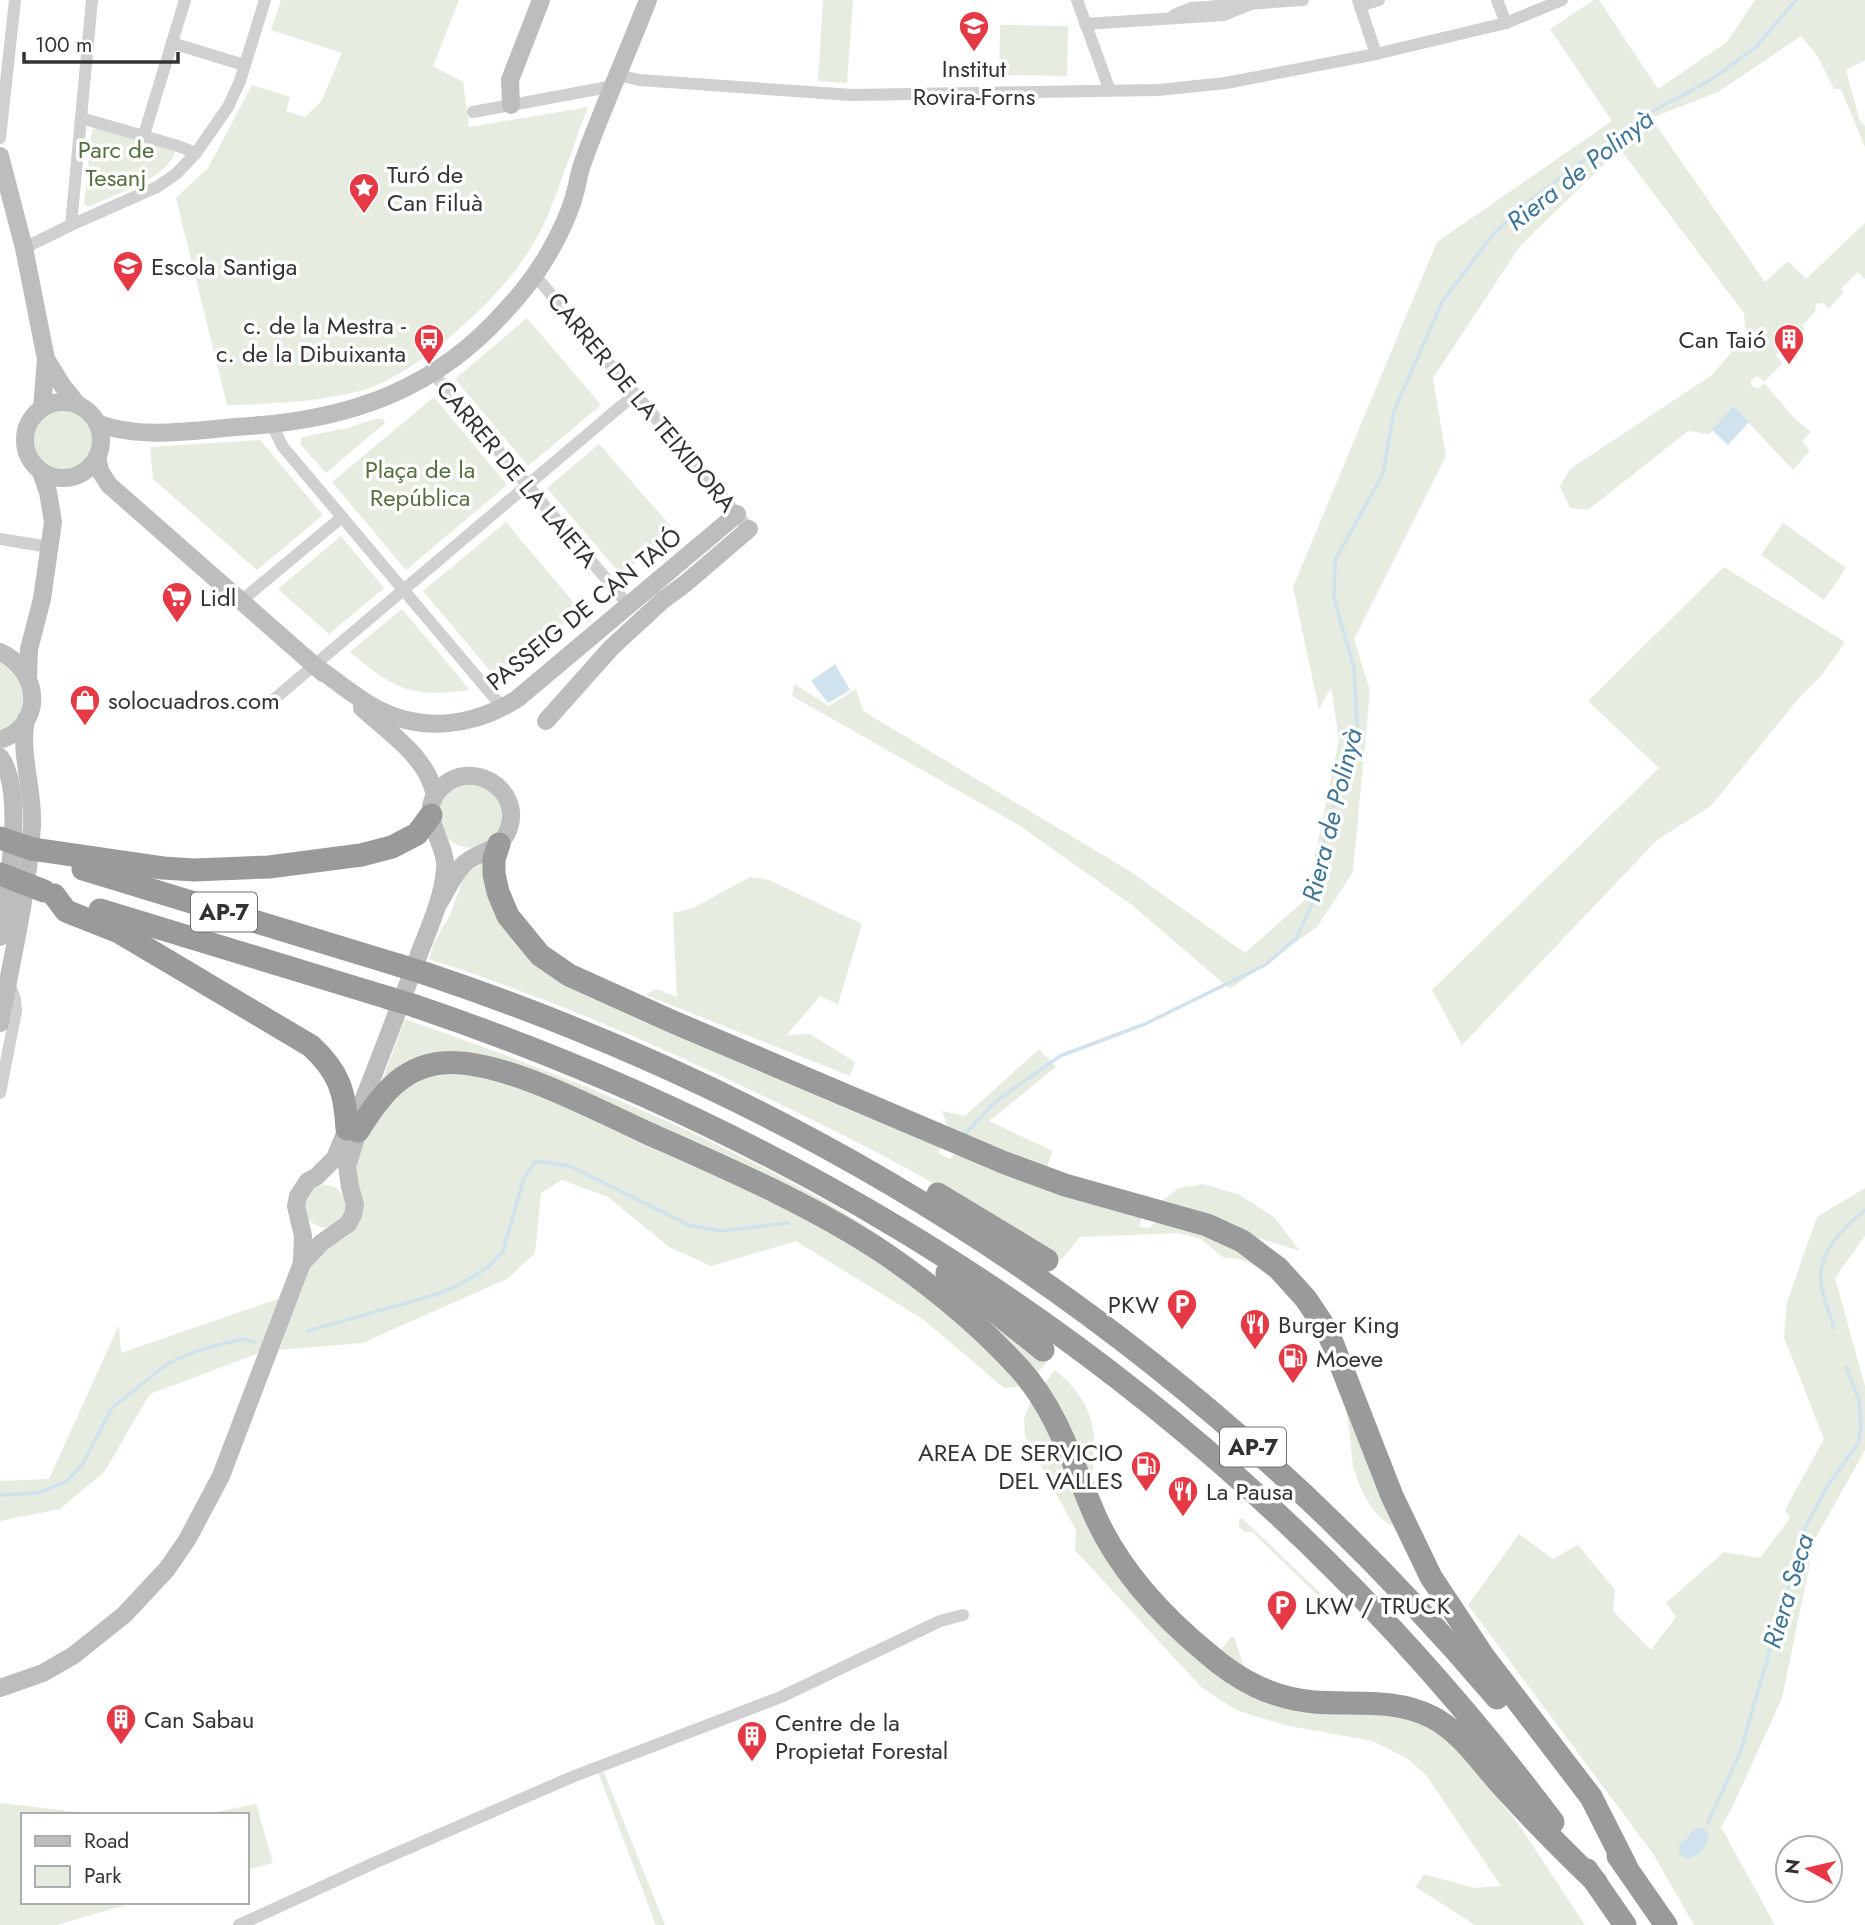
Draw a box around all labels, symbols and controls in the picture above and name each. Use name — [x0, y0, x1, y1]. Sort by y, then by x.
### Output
school or university icon: Institut Rovira-Forns — [957, 9, 991, 53]
scale bar — [24, 21, 178, 65]
text: 100 m — [35, 30, 92, 60]
place label: Institut Rovira-Forns — [913, 51, 1035, 114]
water label: Riera de Polinyà — [1498, 100, 1662, 240]
park label: Parc de Tesanj — [78, 132, 154, 195]
place label: Turó de Can Filuà — [387, 157, 483, 220]
place icon: Turó de Can Filuà — [347, 171, 381, 215]
school or university icon: Escola Santiga — [111, 249, 145, 293]
place label: Escola Santiga — [151, 249, 297, 284]
street label: CARRER DE LA TEIXIDORA — [539, 284, 745, 520]
place label: c. de la Mestra - c. de la Dibuixanta — [216, 308, 406, 371]
bus stop icon: c. de la Mestra - c. de la Dibuixanta — [412, 322, 446, 366]
place label: Can Taió — [1679, 322, 1766, 357]
building icon: Can Taió — [1772, 322, 1806, 366]
street label: CARRER DE LA LAIETA — [428, 373, 606, 575]
park label: Plaça de la República — [365, 452, 475, 515]
street label: PASSEIG DE CAN TAIÓ — [479, 519, 689, 699]
supermarket icon: Lidl — [160, 580, 194, 624]
place label: Lidl — [200, 580, 236, 615]
shop icon: solocuadros.com — [68, 683, 102, 727]
place label: solocuadros.com — [108, 683, 280, 718]
water label: Riera de Polinyà — [1292, 724, 1372, 906]
road number: AP-7 — [191, 892, 257, 931]
place label: PKW — [1108, 1287, 1159, 1322]
parking icon: PKW — [1165, 1287, 1199, 1331]
restaurant icon: Burger King — [1238, 1307, 1272, 1351]
place label: Burger King — [1278, 1307, 1399, 1342]
fuel station icon: Moeve — [1276, 1341, 1310, 1385]
place label: Moeve — [1316, 1341, 1383, 1376]
road number: AP-7 — [1220, 1428, 1286, 1466]
place label: AREA DE SERVICIO DEL VALLES — [918, 1435, 1123, 1498]
fuel station icon: AREA DE SERVICIO DEL VALLES — [1129, 1449, 1163, 1493]
restaurant icon: La Pausa — [1166, 1474, 1200, 1518]
place label: La Pausa — [1206, 1474, 1293, 1509]
water label: Riera Seca — [1753, 1529, 1824, 1653]
parking icon: LKW / TRUCK — [1265, 1588, 1299, 1632]
place label: LKW / TRUCK — [1305, 1588, 1451, 1623]
building icon: Can Sabau — [104, 1702, 138, 1746]
place label: Can Sabau — [144, 1702, 254, 1737]
place label: Centre de la Propietat Forestal — [775, 1705, 948, 1768]
building icon: Centre de la Propietat Forestal — [735, 1719, 769, 1763]
legend — [21, 1813, 248, 1904]
text: Road — [84, 1826, 129, 1856]
north arrow — [1774, 1834, 1844, 1904]
text: N — [1778, 1857, 1807, 1876]
text: Park — [84, 1861, 122, 1891]

